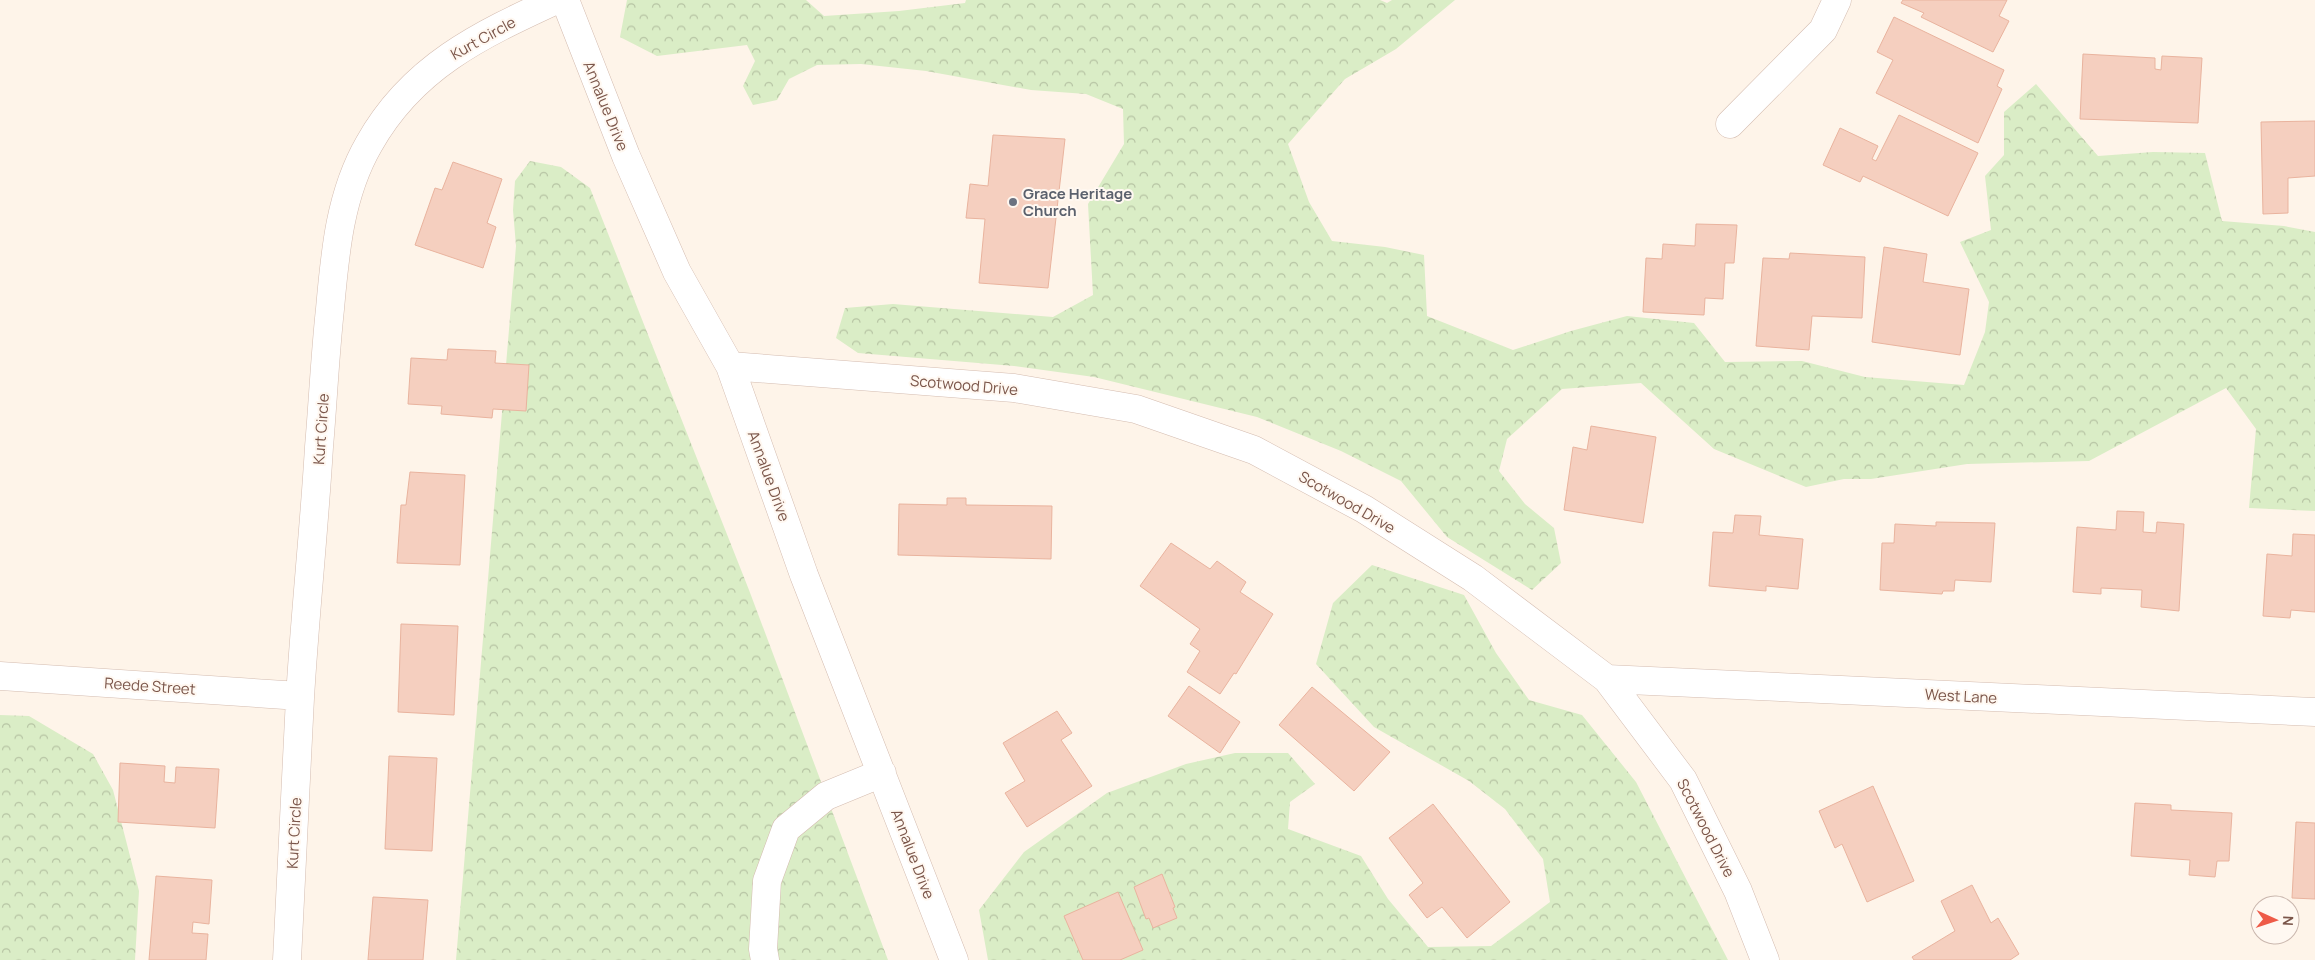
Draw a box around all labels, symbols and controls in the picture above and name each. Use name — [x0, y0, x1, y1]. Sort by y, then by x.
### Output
street label: Kurt Circle — [447, 11, 520, 65]
street label: Annalue Drive — [578, 58, 634, 154]
place label: Grace Heritage Church — [1023, 183, 1132, 221]
marker: Grace Heritage Church — [1007, 196, 1019, 208]
street label: Scotwood Drive — [909, 370, 1019, 400]
street label: Kurt Circle — [308, 392, 334, 465]
street label: Annalue Drive — [743, 428, 795, 524]
street label: Scotwood Drive — [1295, 466, 1399, 538]
street label: Reede Street — [104, 672, 196, 700]
street label: West Lane — [1924, 684, 1998, 708]
street label: Scotwood Drive — [1672, 775, 1740, 881]
street label: Kurt Circle — [282, 796, 306, 869]
street label: Annalue Drive — [886, 806, 940, 902]
north arrow — [2250, 895, 2300, 945]
text: N — [2279, 915, 2298, 926]

